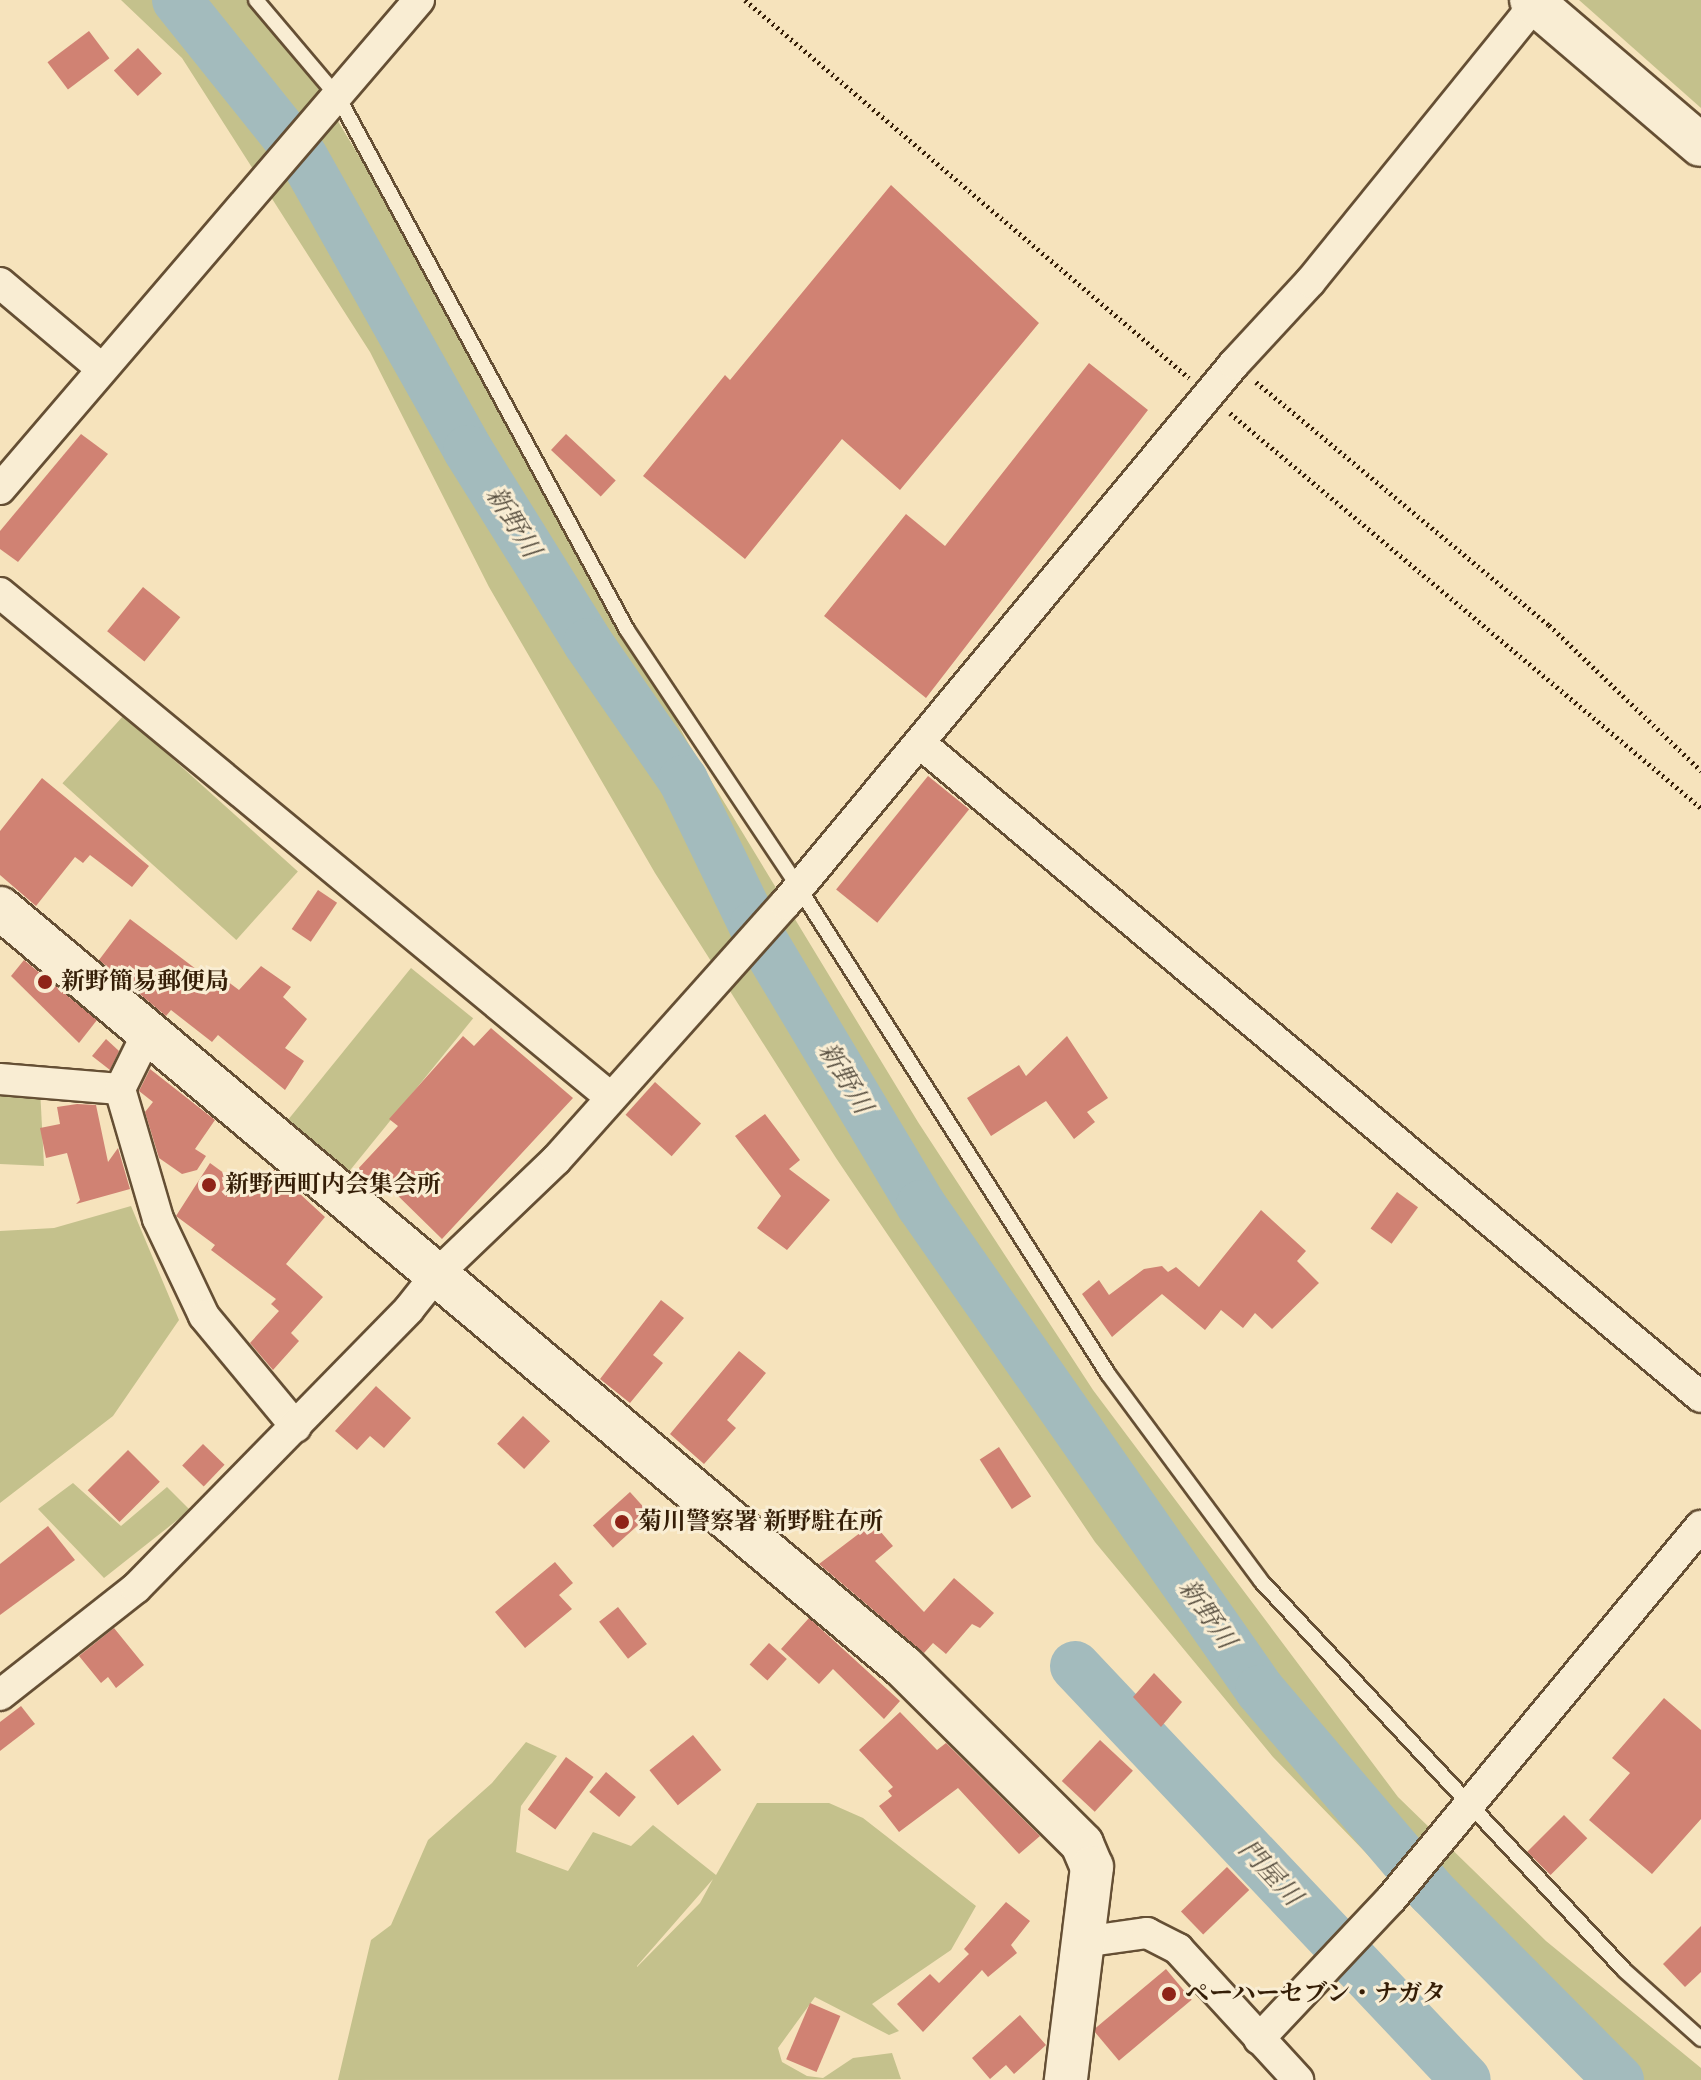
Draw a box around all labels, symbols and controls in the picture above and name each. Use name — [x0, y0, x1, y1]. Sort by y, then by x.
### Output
water label: 新野川 — [479, 481, 547, 563]
place label: 新野簡易郵便局 — [61, 968, 229, 996]
marker: 新野簡易郵便局 — [36, 973, 54, 991]
water label: 新野川 — [812, 1037, 878, 1119]
place label: 新野西町内会集会所 — [225, 1171, 441, 1199]
marker: 新野西町内会集会所 — [200, 1176, 218, 1194]
place label: 菊川警察署 新野駐在所 — [638, 1508, 883, 1536]
marker: 菊川警察署 新野駐在所 — [613, 1513, 631, 1531]
water label: 新野川 — [1172, 1573, 1242, 1655]
water label: 門屋川 — [1232, 1834, 1308, 1912]
place label: ペーハーセブン・ナガタ — [1185, 1980, 1449, 2008]
marker: ペーハーセブン・ナガタ — [1160, 1985, 1178, 2003]

